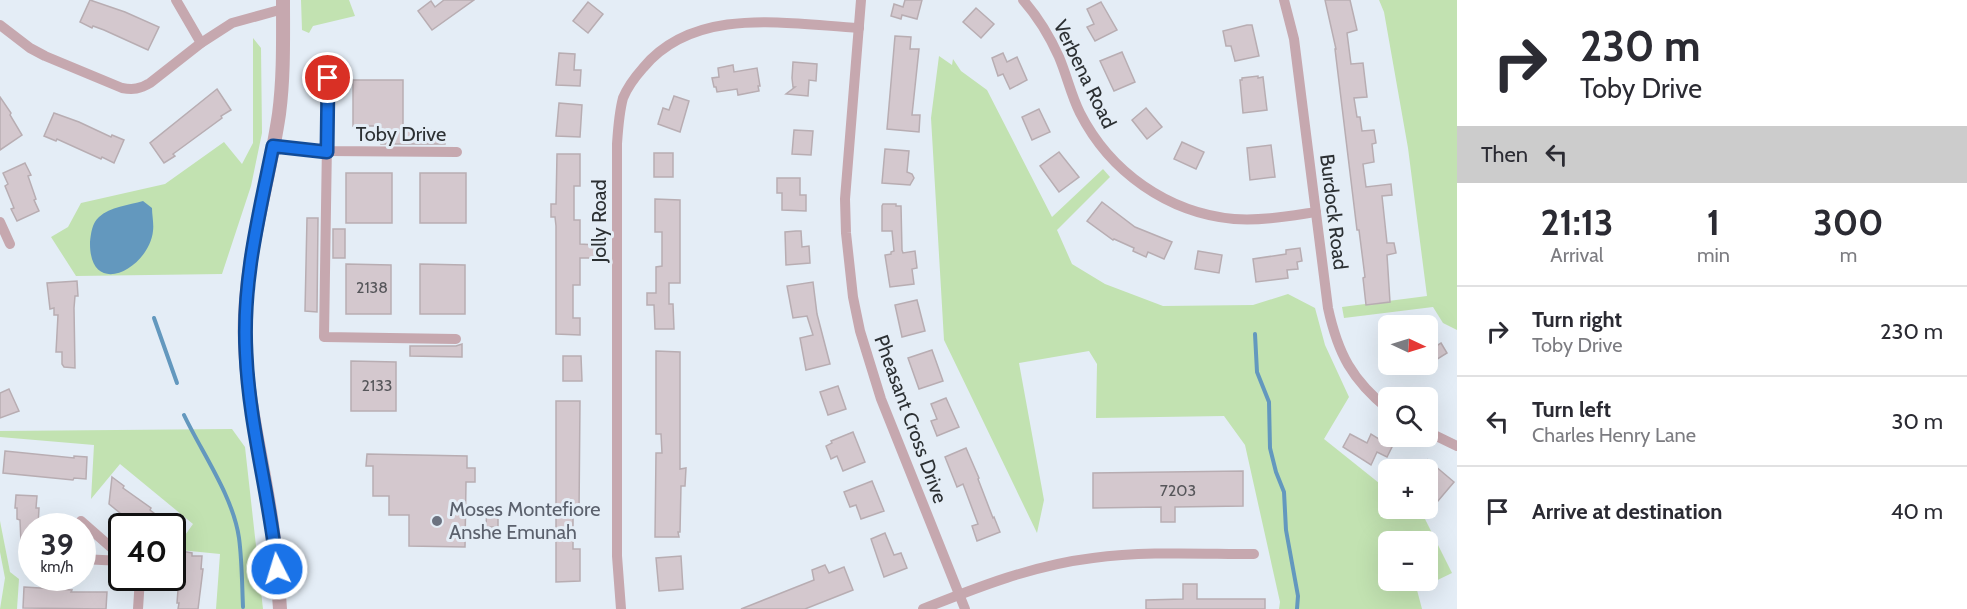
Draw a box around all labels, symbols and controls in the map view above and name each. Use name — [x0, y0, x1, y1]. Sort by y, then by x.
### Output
street label: Verbena Road — [1048, 16, 1122, 132]
text: 230 m — [1580, 20, 1700, 72]
icon: right — [1481, 24, 1559, 102]
pin — [302, 52, 353, 103]
icon: arrive — [311, 61, 344, 94]
text: Toby Drive — [1580, 72, 1702, 105]
street label: Toby Drive — [356, 122, 446, 146]
icon: left — [1540, 138, 1573, 171]
text: Then — [1481, 141, 1528, 168]
street label: Burdock Road — [1315, 153, 1353, 271]
street label: Jolly Road — [587, 179, 611, 264]
text: 21:13 — [1540, 200, 1613, 244]
text: 1 — [1707, 200, 1720, 244]
text: 300 — [1813, 200, 1884, 244]
text: Arrival — [1550, 243, 1604, 267]
text: min — [1697, 243, 1730, 267]
text: m — [1840, 243, 1857, 267]
house number: 2138 — [356, 278, 388, 297]
text: Turn right — [1532, 306, 1622, 333]
north arrow — [1378, 315, 1438, 375]
map controls — [1378, 315, 1438, 591]
icon: right — [1481, 315, 1514, 348]
text: 230 m — [1880, 318, 1943, 345]
street label: Pheasant Cross Drive — [869, 332, 953, 506]
text: Toby Drive — [1532, 333, 1622, 357]
house number: 2133 — [362, 376, 392, 395]
button: search — [1378, 387, 1438, 447]
text: Turn left — [1532, 396, 1611, 423]
icon: left — [1481, 405, 1514, 438]
text: 30 m — [1891, 408, 1943, 435]
text: Charles Henry Lane — [1532, 423, 1696, 447]
button: + — [1378, 459, 1438, 519]
house number: 7203 — [1160, 481, 1196, 500]
icon: arrive — [1481, 495, 1514, 528]
place label: Moses Montefiore Anshe Emunah — [449, 497, 600, 544]
text: Arrive at destination — [1532, 498, 1722, 525]
text: 40 m — [1891, 498, 1943, 525]
speed limit sign: 40 — [108, 513, 186, 591]
marker: Moses Montefiore Anshe Emunah — [430, 514, 444, 528]
text: 39 — [40, 526, 74, 563]
button: − — [1378, 531, 1438, 591]
position arrow — [245, 537, 309, 601]
text: km/h — [41, 558, 73, 576]

